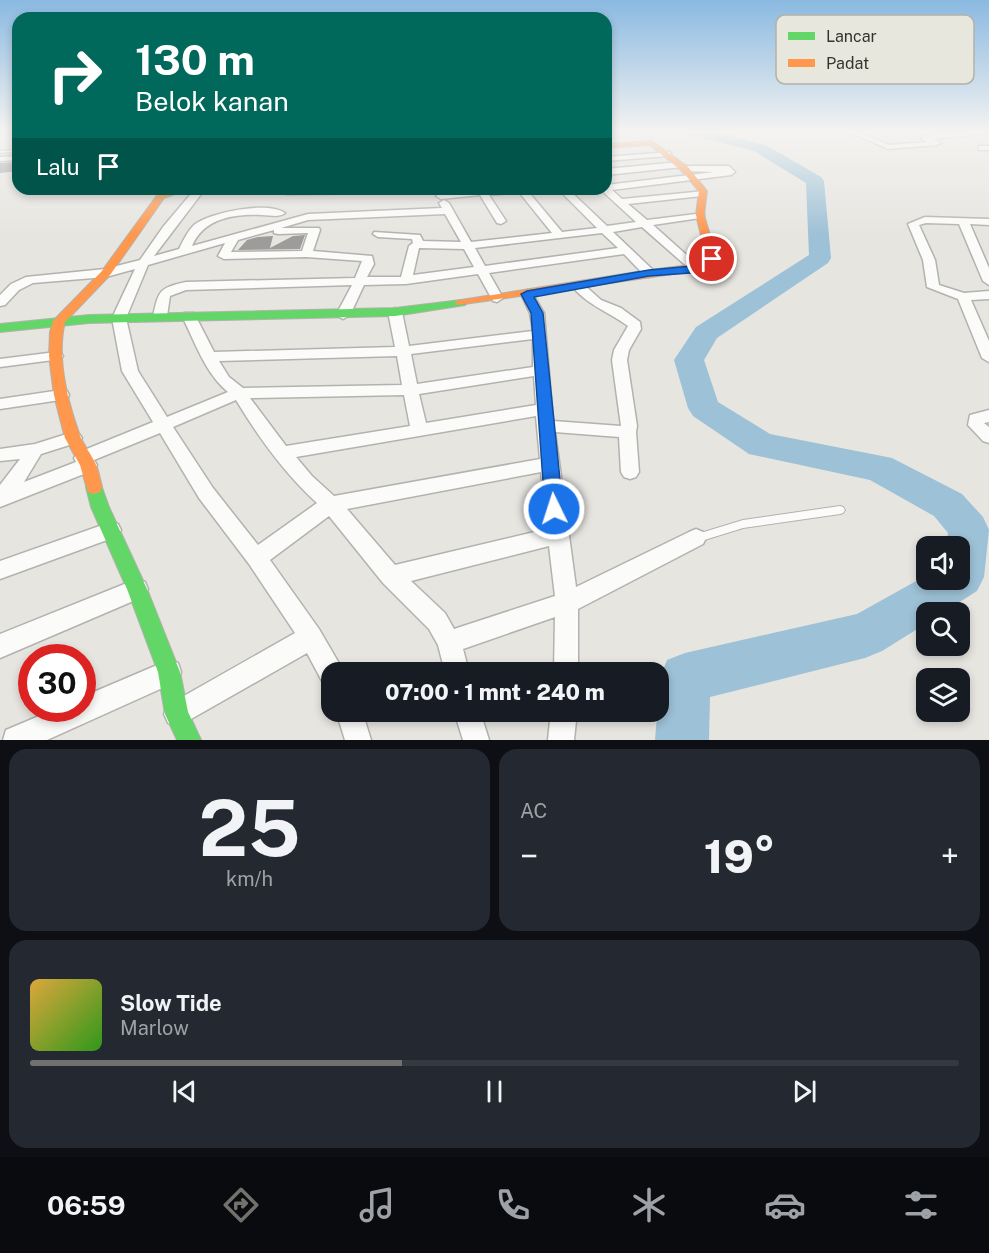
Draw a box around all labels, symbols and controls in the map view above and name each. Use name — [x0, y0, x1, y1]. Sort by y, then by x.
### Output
legend — [776, 15, 974, 84]
text: Lancar — [826, 27, 877, 46]
text: 130 m — [135, 35, 255, 84]
icon: right — [36, 36, 114, 114]
text: Padat — [826, 54, 869, 73]
text: Belok kanan — [135, 85, 289, 117]
icon: arrive — [92, 150, 125, 183]
text: Lalu — [36, 154, 80, 180]
pin — [686, 233, 737, 284]
icon: arrive — [695, 242, 728, 275]
position arrow — [522, 477, 586, 541]
map controls — [916, 536, 970, 722]
button: sound — [916, 536, 970, 590]
button: search — [916, 602, 970, 656]
speed limit sign: 30 — [18, 644, 96, 722]
button: layers — [916, 668, 970, 722]
text: 07:00 · 1 mnt · 240 m — [385, 679, 605, 705]
text: 25 — [198, 782, 301, 874]
text: AC — [520, 799, 547, 823]
text: 19° — [704, 830, 775, 883]
text: − — [520, 837, 538, 875]
text: + — [941, 837, 959, 875]
text: km/h — [226, 867, 273, 891]
text: Slow Tide — [120, 990, 222, 1016]
text: Marlow — [120, 1016, 189, 1040]
icon: previous — [168, 1075, 201, 1108]
icon: pause — [478, 1075, 511, 1108]
icon: next — [788, 1075, 821, 1108]
icon: directions — [220, 1184, 262, 1226]
icon: music — [356, 1184, 398, 1226]
icon: phone — [492, 1184, 534, 1226]
icon: climate — [628, 1184, 670, 1226]
icon: car — [764, 1184, 806, 1226]
icon: filters — [900, 1184, 942, 1226]
text: 06:59 — [47, 1189, 125, 1221]

